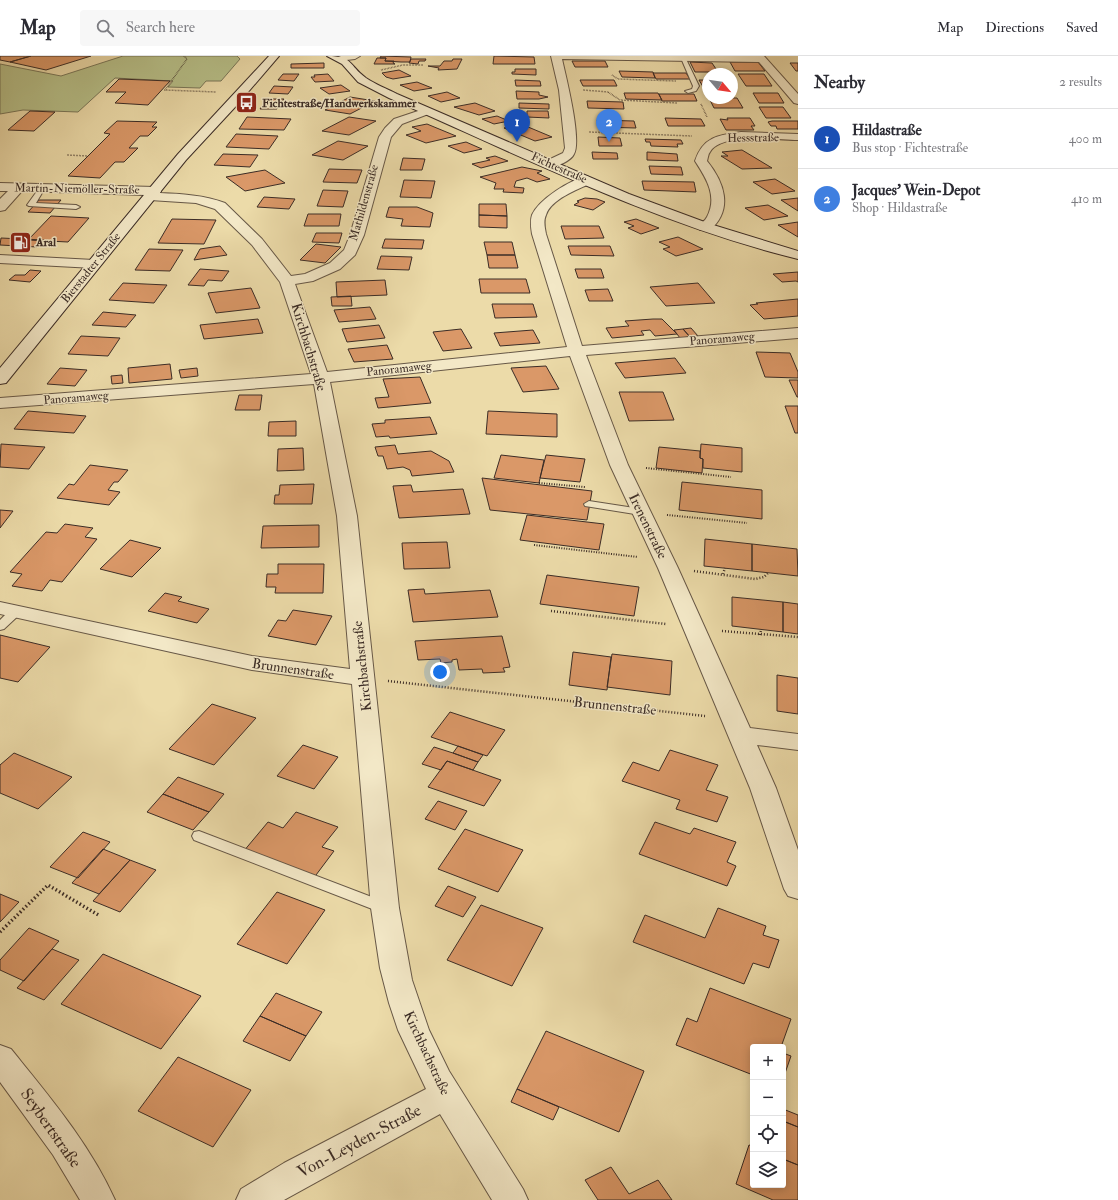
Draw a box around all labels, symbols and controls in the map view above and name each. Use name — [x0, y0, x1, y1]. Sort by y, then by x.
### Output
search box — [80, 10, 360, 46]
text: Map — [20, 16, 56, 40]
icon: search — [94, 17, 116, 39]
text: Search here — [126, 18, 195, 37]
text: Map — [937, 19, 963, 36]
text: Directions — [985, 19, 1044, 36]
text: Saved — [1066, 19, 1098, 36]
north arrow — [702, 68, 738, 104]
text: Nearby — [814, 72, 865, 93]
text: 2 results — [1059, 74, 1102, 90]
bus stop icon: Fichtestraße/Handwerkskammer — [234, 90, 260, 116]
place label: Fichtestraße/Handwerkskammer — [262, 96, 417, 111]
pin: 1 — [504, 109, 530, 142]
pin: 2 — [596, 109, 622, 142]
text: Hildastraße — [852, 121, 922, 140]
street label: Hessstraße — [727, 130, 779, 146]
text: 1 — [825, 131, 829, 147]
text: 400 m — [1069, 131, 1102, 147]
text: Bus stop · Fichtestraße — [852, 140, 968, 156]
street label: Fichtestraße — [529, 149, 589, 187]
street label: Mathildenstraße — [346, 163, 382, 243]
street label: Martin-Niemöller-Straße — [14, 180, 140, 198]
text: Jacques’ Wein-Depot — [852, 181, 980, 200]
text: 2 — [824, 191, 830, 207]
text: 410 m — [1071, 191, 1102, 207]
text: Shop · Hildastraße — [852, 200, 947, 216]
fuel station icon: Aral — [8, 229, 34, 255]
street label: Bierstadter Straße — [58, 230, 124, 306]
place label: Aral — [35, 235, 57, 250]
street label: Kirchbachstraße — [288, 301, 330, 393]
street label: Panoramaweg — [689, 329, 756, 349]
street label: Panoramaweg — [366, 358, 433, 380]
street label: Panoramaweg — [43, 388, 110, 408]
street label: Irenenstraße — [625, 491, 671, 562]
street label: Kirchbachstraße — [349, 620, 375, 712]
street label: Brunnenstraße — [251, 655, 335, 683]
your location — [430, 662, 450, 682]
street label: Brunnenstraße — [573, 693, 657, 719]
street label: Kirchbachstraße — [400, 1008, 454, 1098]
map controls — [750, 1044, 786, 1188]
button: + — [750, 1044, 786, 1080]
button: − — [750, 1080, 786, 1116]
street label: Seybertstraße — [15, 1084, 86, 1172]
street label: Von-Leyden-Straße — [293, 1099, 425, 1183]
button: locate — [750, 1116, 786, 1152]
button: layers — [750, 1152, 786, 1188]

